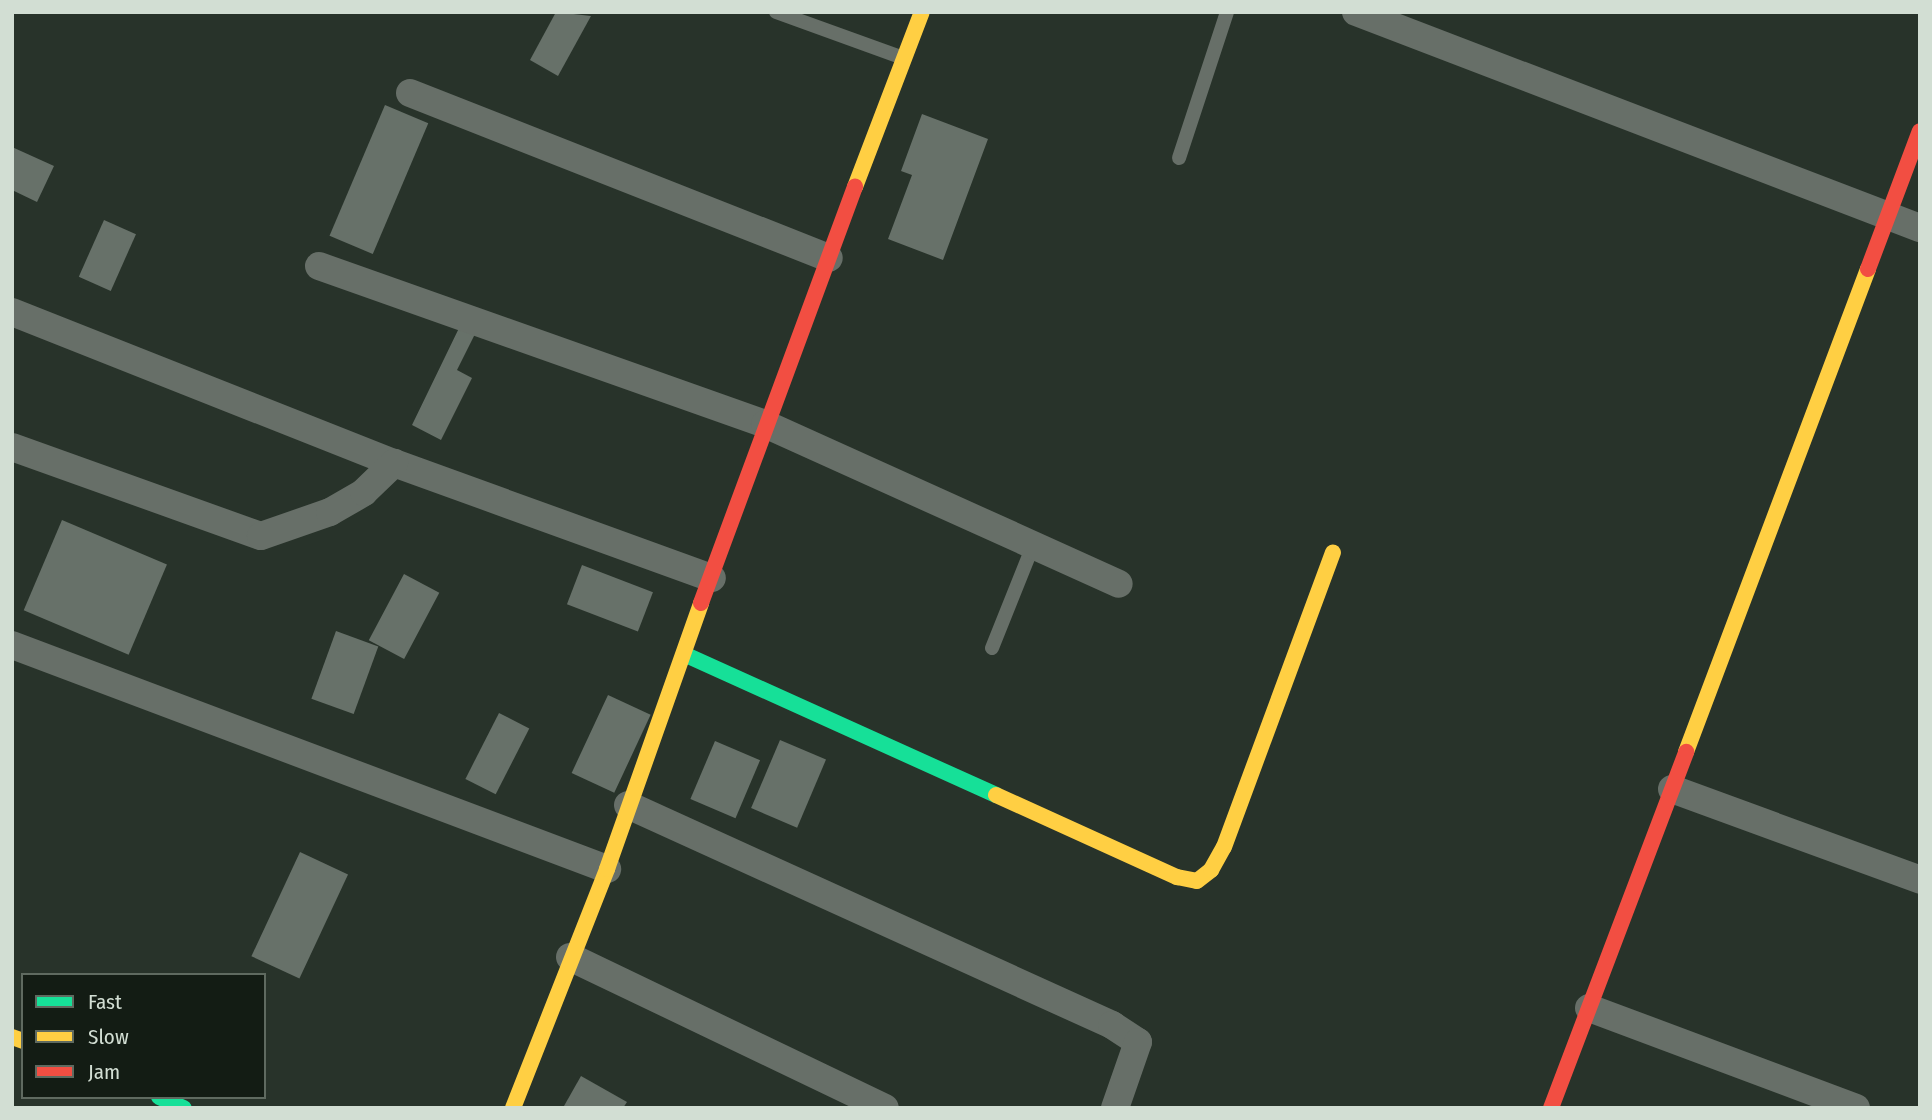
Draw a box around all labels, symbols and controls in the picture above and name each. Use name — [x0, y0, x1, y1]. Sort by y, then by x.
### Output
legend — [21, 973, 266, 1099]
text: Fast — [88, 989, 122, 1015]
text: Slow — [88, 1024, 129, 1050]
text: Jam — [88, 1059, 120, 1085]

